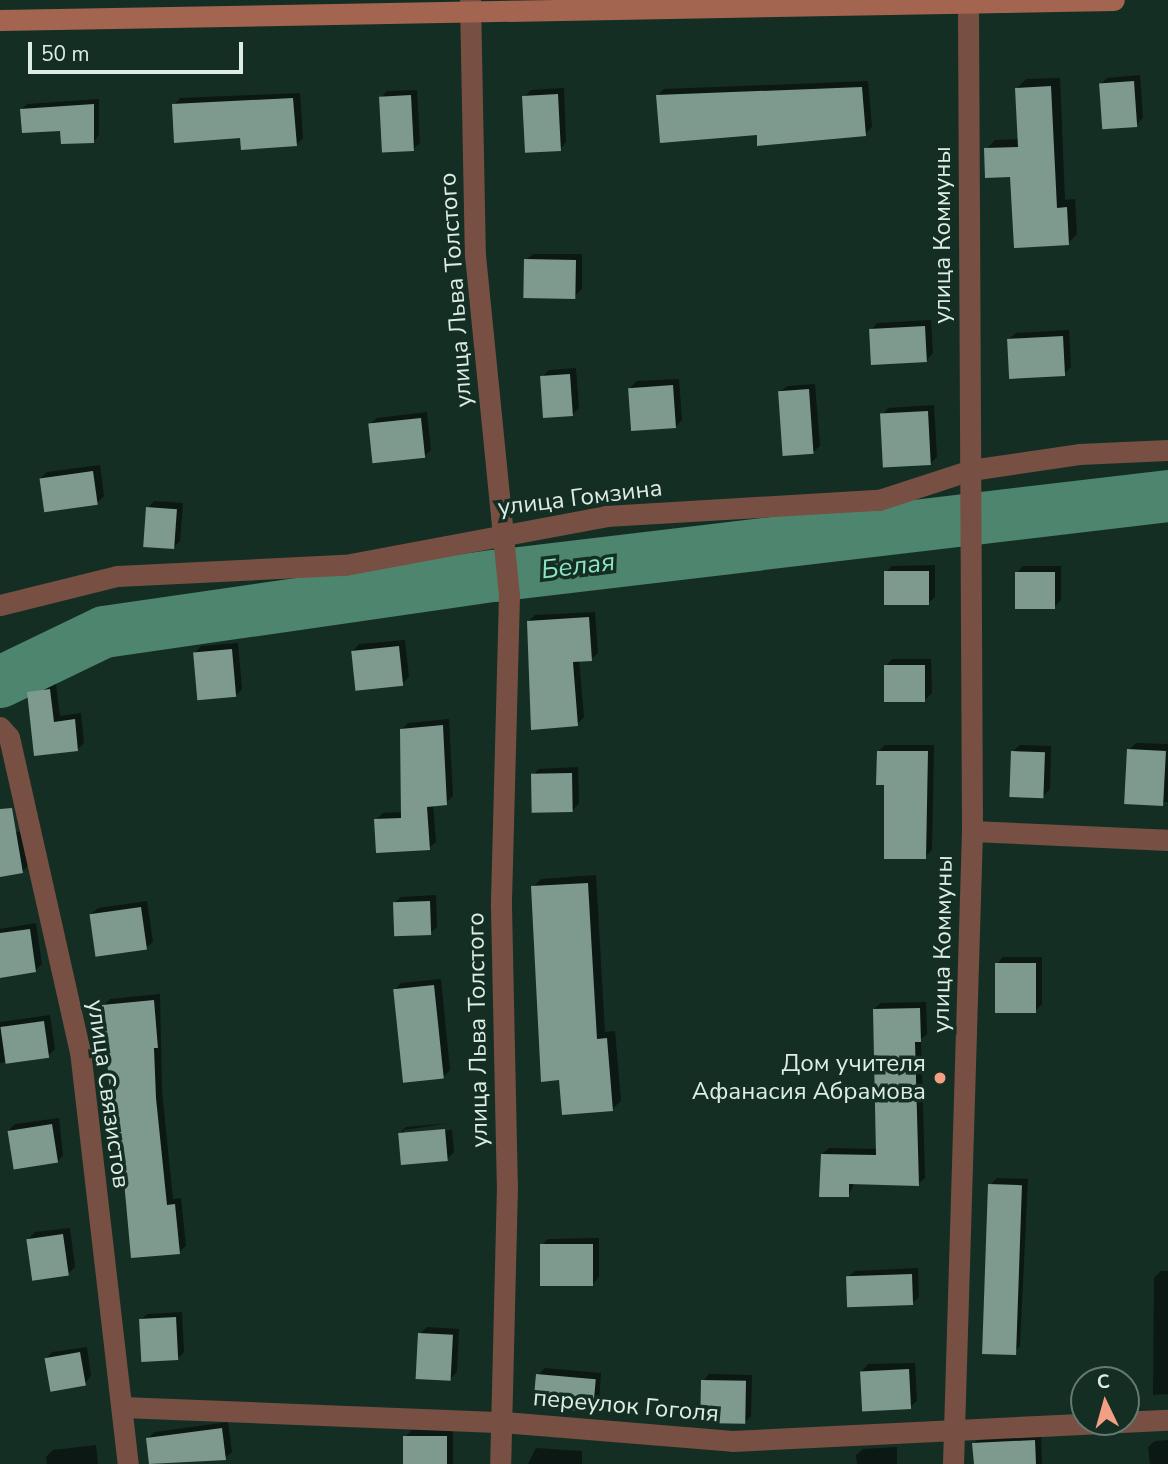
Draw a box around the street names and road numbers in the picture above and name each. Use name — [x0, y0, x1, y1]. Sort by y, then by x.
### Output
street label: улица Коммуны — [929, 146, 957, 324]
street label: улица Льва Толстого — [433, 172, 479, 408]
street label: улица Гомзина — [496, 474, 664, 522]
street label: улица Коммуны — [927, 855, 959, 1033]
street label: улица Льва Толстого — [462, 912, 494, 1148]
street label: улица Связистов — [81, 998, 135, 1190]
street label: переулок Гоголя — [532, 1384, 720, 1428]

